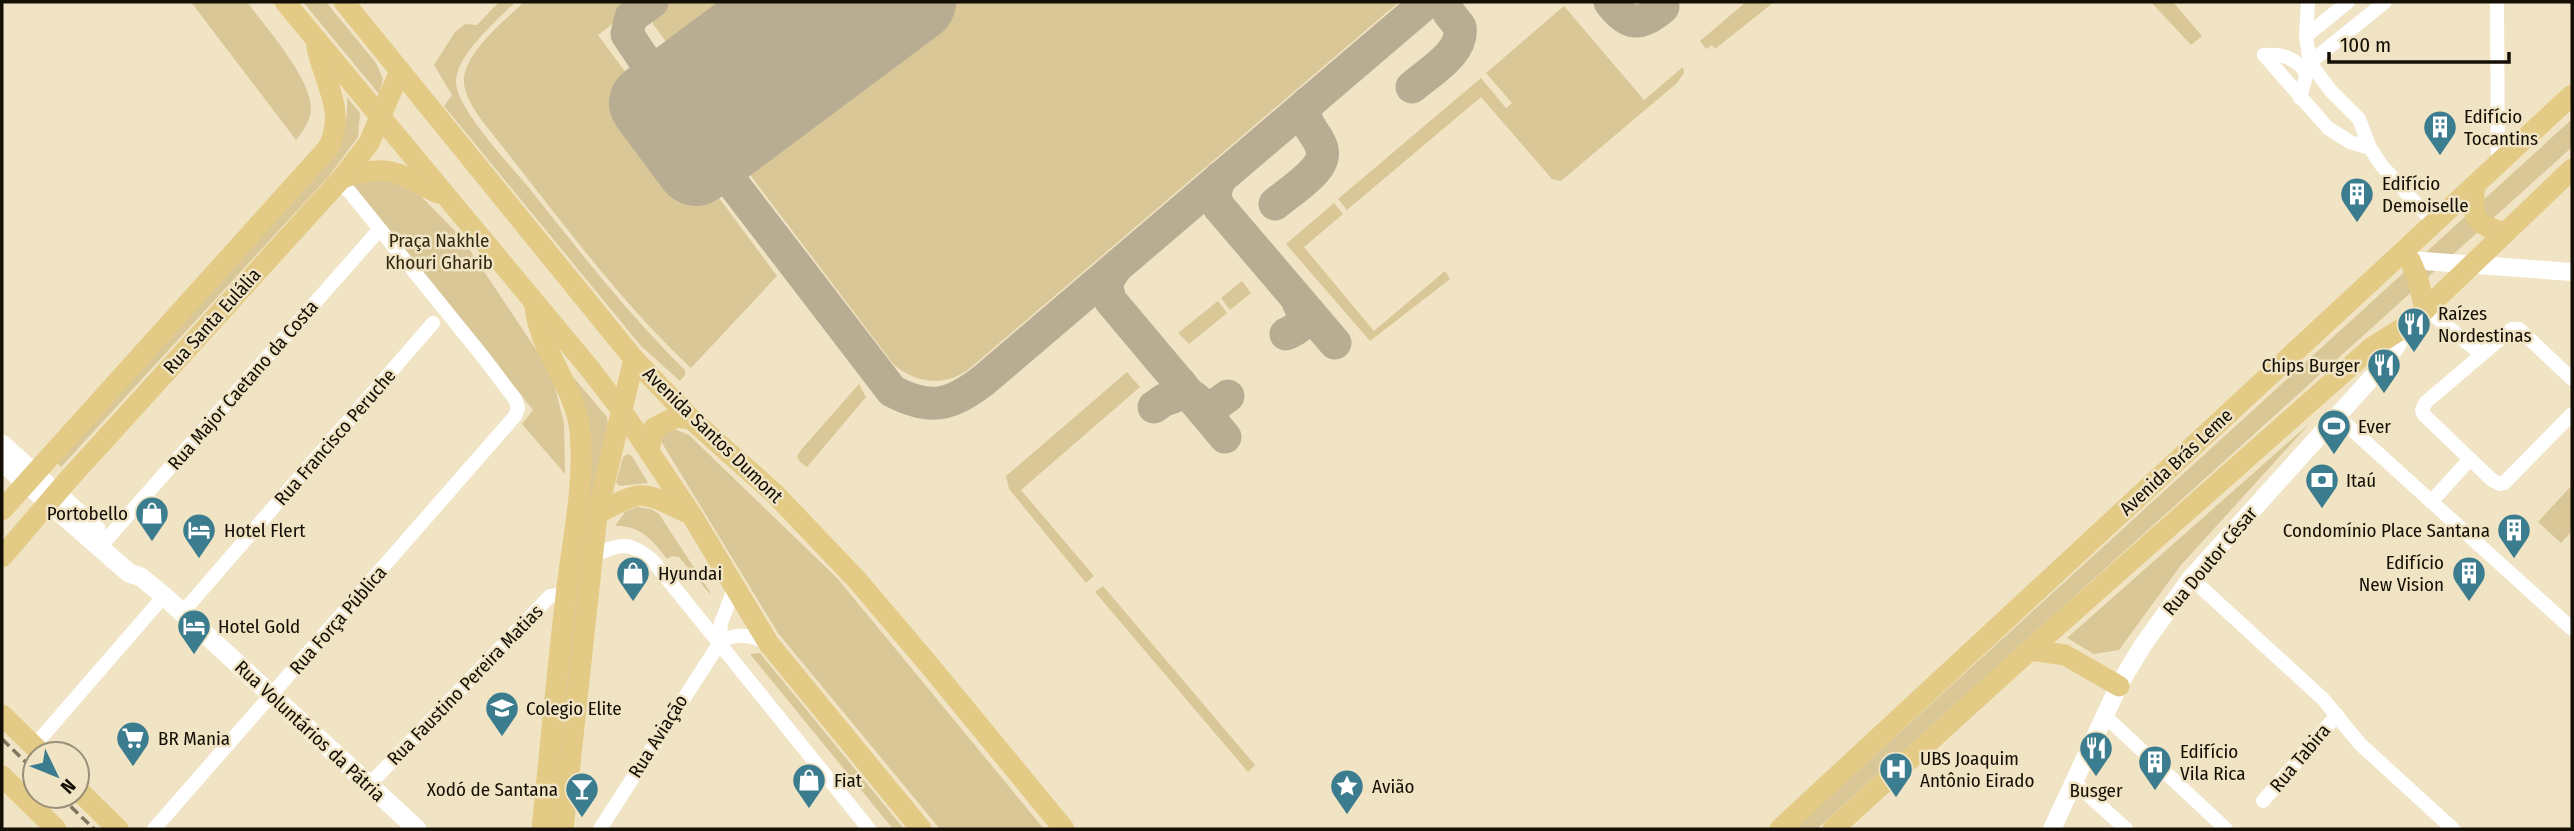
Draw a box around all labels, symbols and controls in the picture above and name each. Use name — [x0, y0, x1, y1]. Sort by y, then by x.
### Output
scale bar — [2329, 21, 2509, 65]
text: 100 m — [2340, 32, 2391, 58]
place label: Edifício Tocantins — [2464, 105, 2538, 150]
building icon: Edifício Tocantins — [2421, 108, 2459, 157]
place label: Edifício Demoiselle — [2382, 172, 2469, 217]
building icon: Edifício Demoiselle — [2338, 175, 2376, 224]
park label: Praça Nakhle Khouri Gharib — [385, 229, 493, 274]
street label: Rua Santa Eulália — [158, 263, 266, 379]
street label: Rua Major Caetano da Costa — [163, 295, 323, 475]
place label: Raízes Nordestinas — [2438, 302, 2532, 347]
restaurant icon: Raízes Nordestinas — [2395, 305, 2433, 354]
restaurant icon: Chips Burger — [2365, 346, 2403, 395]
place label: Chips Burger — [2262, 354, 2360, 377]
street label: Avenida Santos Dumont — [638, 362, 788, 508]
street label: Rua Francisco Peruche — [269, 364, 401, 510]
street label: Avenida Brás Leme — [2115, 404, 2237, 520]
sports icon: Ever — [2315, 407, 2353, 456]
place label: Ever — [2358, 415, 2391, 438]
bank icon: Itaú — [2303, 461, 2341, 510]
place label: Itaú — [2346, 469, 2376, 492]
shop icon: Portobello — [133, 494, 171, 543]
place label: Portobello — [47, 502, 128, 525]
street label: Rua Doutor César — [2158, 502, 2262, 620]
hotel icon: Hotel Flert — [180, 511, 218, 560]
building icon: Condomínio Place Santana — [2495, 511, 2533, 560]
place label: Hotel Flert — [224, 519, 306, 542]
place label: Condomínio Place Santana — [2283, 519, 2490, 542]
place label: Edifício New Vision — [2359, 551, 2444, 596]
shop icon: Hyundai — [614, 554, 652, 603]
building icon: Edifício New Vision — [2450, 554, 2488, 603]
street label: Rua Força Pública — [285, 561, 391, 679]
place label: Hyundai — [658, 562, 722, 585]
street label: Rua Faustino Pereira Matias — [382, 600, 548, 770]
hotel icon: Hotel Gold — [175, 607, 213, 656]
place label: Hotel Gold — [218, 615, 300, 638]
street label: Rua Voluntários da Pátria — [230, 655, 390, 807]
school or university icon: Colegio Elite — [483, 689, 521, 738]
street label: Rua Aviação — [623, 690, 693, 782]
place label: Colegio Elite — [526, 697, 622, 720]
supermarket icon: BR Mania — [114, 719, 152, 768]
street label: Rua Tabira — [2265, 719, 2335, 797]
place label: BR Mania — [158, 727, 230, 750]
restaurant icon: Busger — [2077, 729, 2115, 778]
north arrow — [21, 740, 91, 810]
place label: Edifício Vila Rica — [2180, 740, 2246, 785]
building icon: Edifício Vila Rica — [2136, 743, 2174, 792]
place label: UBS Joaquim Antônio Eirado — [1920, 747, 2034, 792]
hospital icon: UBS Joaquim Antônio Eirado — [1877, 750, 1915, 799]
shop icon: Fiat — [790, 761, 828, 810]
place icon: Avião — [1328, 767, 1366, 816]
place label: Fiat — [834, 769, 863, 792]
bar icon: Xodó de Santana — [563, 770, 601, 819]
text: N — [56, 774, 80, 798]
place label: Avião — [1372, 775, 1415, 798]
place label: Xodó de Santana — [427, 778, 558, 801]
place label: Busger — [2069, 779, 2123, 802]

